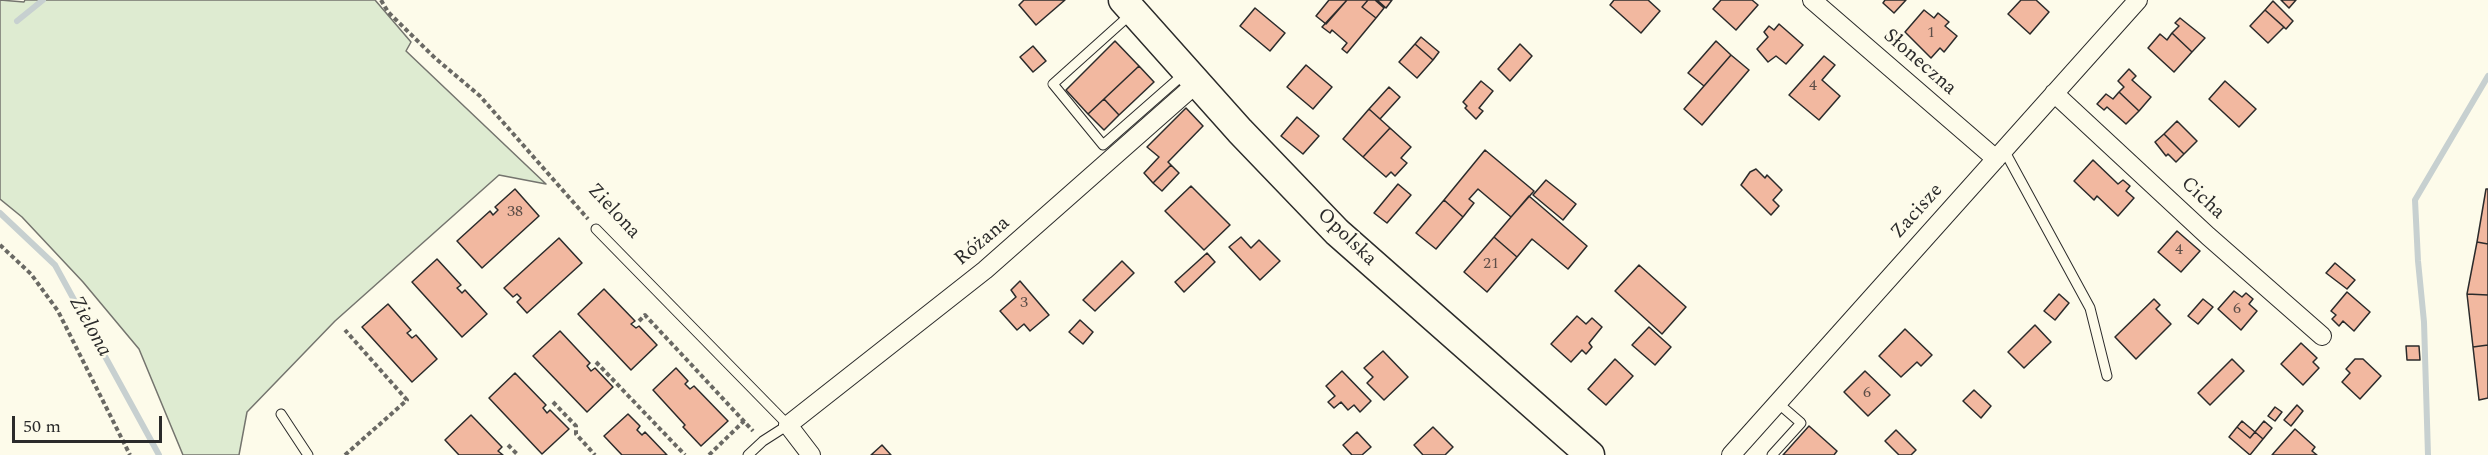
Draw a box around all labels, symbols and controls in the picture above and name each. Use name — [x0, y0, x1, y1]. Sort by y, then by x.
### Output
house number: 1 — [1927, 24, 1935, 44]
street label: Słoneczna — [1877, 25, 1961, 101]
house number: 4 — [1809, 77, 1817, 97]
street label: Cicha — [2175, 173, 2229, 225]
street label: Zielona — [581, 179, 645, 245]
street label: Zacisze — [1887, 179, 1949, 245]
house number: 38 — [507, 203, 523, 223]
street label: Opolska — [1311, 204, 1381, 272]
street label: Różana — [951, 212, 1015, 272]
house number: 4 — [2175, 241, 2183, 261]
house number: 21 — [1483, 255, 1499, 275]
water label: Zielona — [62, 292, 116, 362]
house number: 3 — [1020, 294, 1028, 314]
house number: 6 — [2233, 300, 2241, 320]
house number: 6 — [1863, 384, 1871, 404]
scale bar — [15, 404, 165, 442]
text: 50 m — [23, 413, 61, 440]

